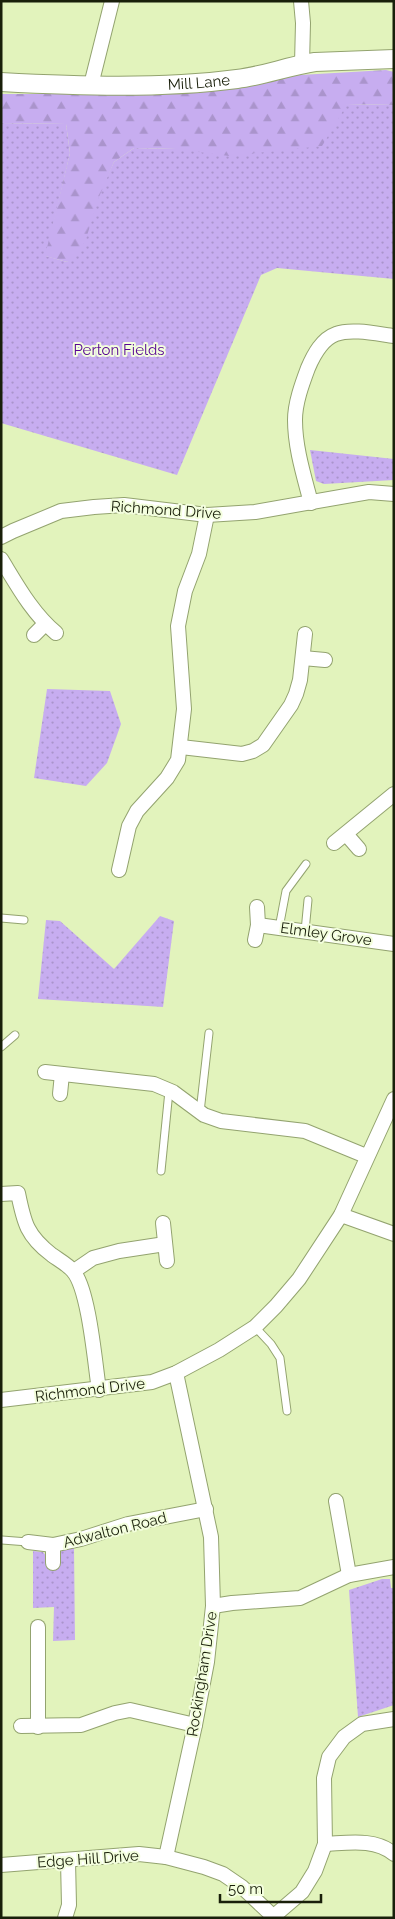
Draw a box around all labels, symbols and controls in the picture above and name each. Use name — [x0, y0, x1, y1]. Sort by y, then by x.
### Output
street label: Mill Lane — [167, 71, 231, 94]
park label: Perton Fields — [73, 341, 165, 359]
street label: Richmond Drive — [110, 497, 222, 523]
street label: Elmley Grove — [279, 919, 373, 949]
street label: Richmond Drive — [34, 1374, 146, 1406]
street label: Adwalton Road — [61, 1508, 169, 1552]
street label: Rockingham Drive — [183, 1610, 221, 1738]
street label: Edge Hill Drive — [37, 1846, 140, 1872]
scale bar — [220, 1872, 321, 1904]
text: 50 m — [228, 1880, 263, 1898]

